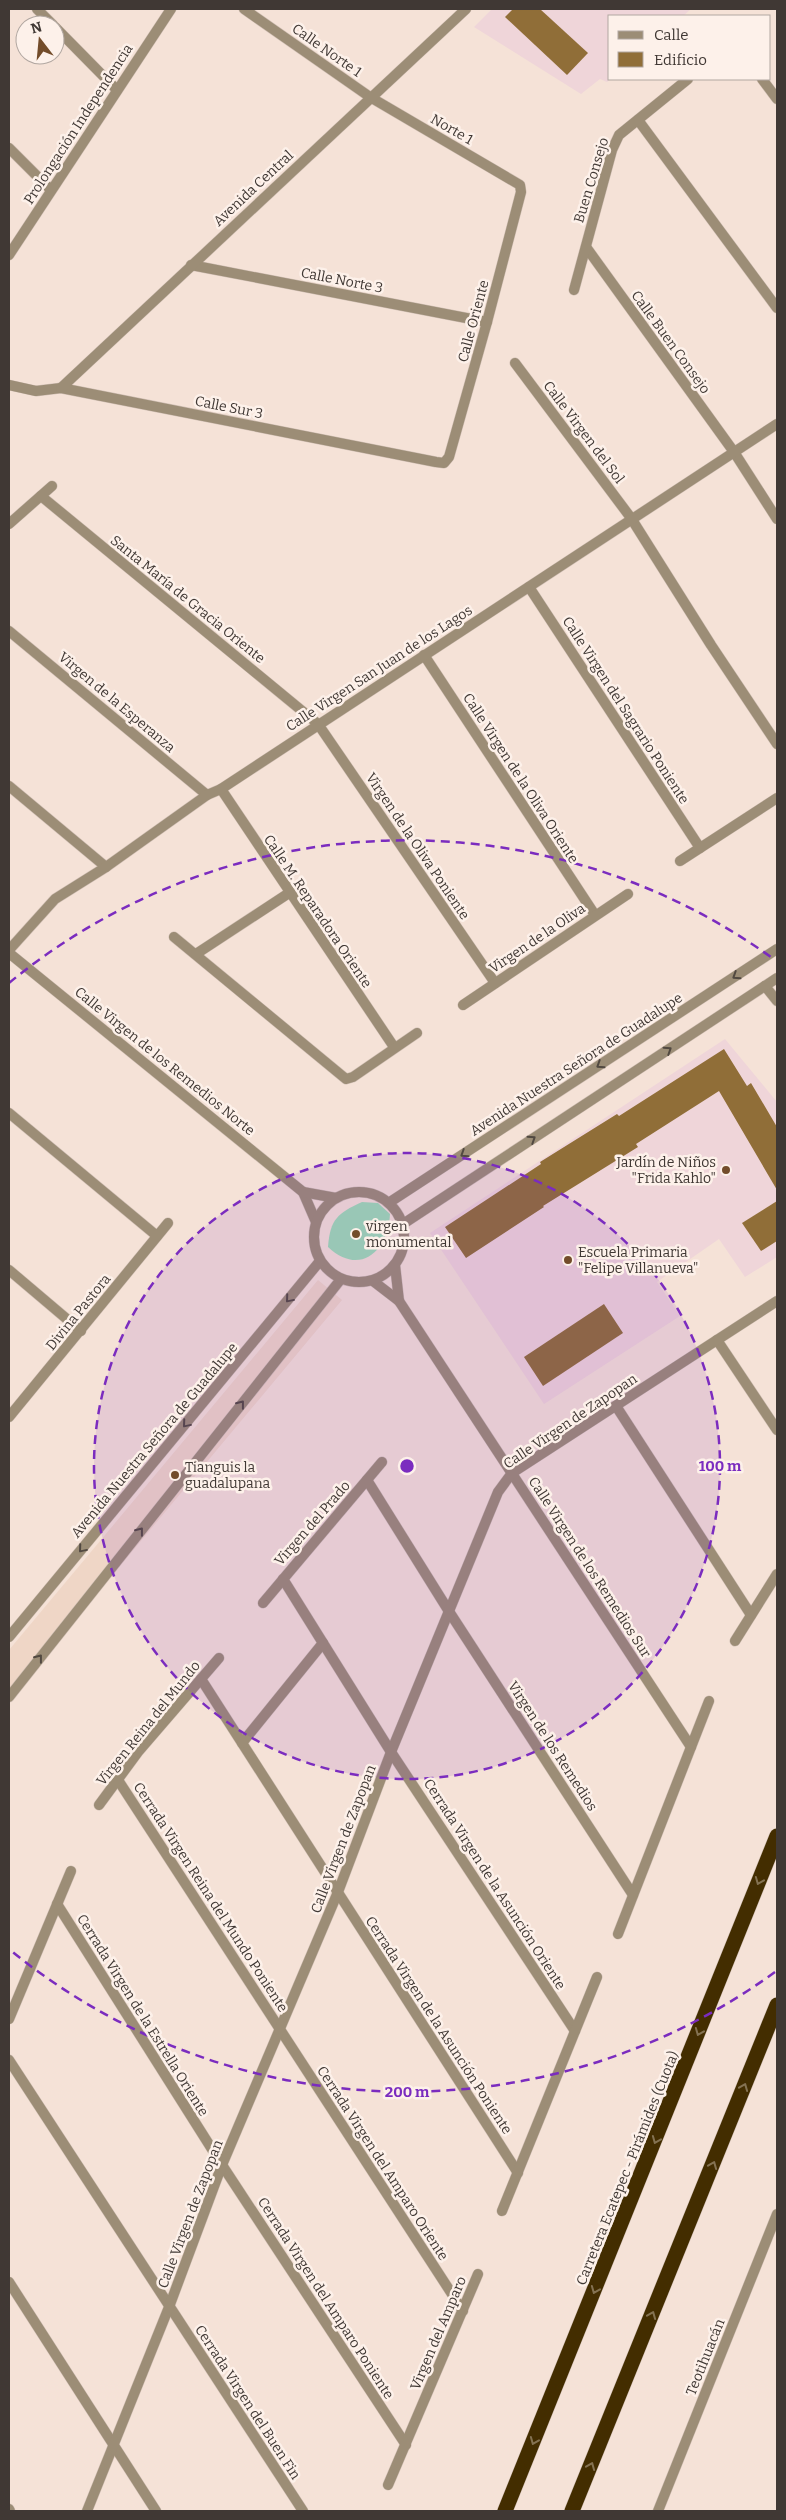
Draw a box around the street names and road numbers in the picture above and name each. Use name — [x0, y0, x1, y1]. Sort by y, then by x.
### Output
street label: Calle Norte 1 — [289, 20, 365, 81]
street label: Prolongación Independencia — [20, 41, 137, 207]
street label: Norte 1 — [428, 111, 476, 148]
street label: Buen Consejo — [570, 135, 613, 225]
street label: Avenida Central — [210, 147, 297, 230]
street label: Calle Norte 3 — [299, 264, 384, 297]
street label: Calle Oriente — [454, 278, 493, 364]
street label: Calle Buen Consejo — [627, 287, 714, 397]
street label: Calle Virgen del Sol — [539, 378, 628, 487]
street label: Calle Sur 3 — [194, 393, 264, 422]
street label: Santa María de Gracia Oriente — [107, 532, 268, 667]
street label: Calle Virgen San Juan de los Lagos — [283, 602, 476, 735]
street label: Calle Virgen del Sagrario Poniente — [559, 613, 693, 807]
street label: Virgen de la Esperanza — [55, 649, 179, 756]
street label: Calle Virgen de la Oliva Oriente — [459, 690, 582, 867]
street label: Virgen de la Oliva Poniente — [362, 770, 473, 923]
street label: Calle M. Reparadora Oriente — [260, 831, 375, 991]
street label: Virgen de la Oliva — [486, 900, 589, 977]
street label: Calle Virgen de los Remedios Norte — [71, 983, 258, 1139]
street label: Avenida Nuestra Señora de Guadalupe — [467, 989, 686, 1140]
street label: Divina Pastora — [42, 1270, 115, 1354]
street label: Avenida Nuestra Señora de Guadalupe — [68, 1339, 241, 1541]
street label: Calle Virgen de Zapopan — [500, 1370, 640, 1472]
street label: Calle Virgen de los Remedios Sur — [525, 1474, 654, 1661]
street label: Virgen del Prado — [271, 1477, 354, 1569]
street label: Virgen Reina del Mundo — [93, 1658, 204, 1789]
street label: Virgen de los Remedios — [504, 1678, 601, 1814]
street label: Calle Virgen de Zapopan — [307, 1763, 380, 1916]
street label: Cerrada Virgen de la Asunción Oriente — [420, 1776, 569, 1993]
street label: Cerrada Virgen Reina del Mundo Poniente — [130, 1779, 291, 2015]
street label: Cerrada Virgen de la Estrella Oriente — [73, 1911, 212, 2119]
street label: Cerrada Virgen de la Asunción Poniente — [362, 1913, 516, 2137]
street label: Carretera Ecatepec - Pirámides (Cuota) — [573, 2049, 682, 2288]
street label: Cerrada Virgen del Amparo Oriente — [313, 2063, 452, 2264]
street label: Calle Virgen de Zapopan — [154, 2138, 227, 2291]
street label: Cerrada Virgen del Amparo Poniente — [254, 2194, 397, 2402]
street label: Virgen del Amparo — [407, 2274, 470, 2393]
street label: Teotihuacán — [682, 2316, 729, 2398]
street label: Cerrada Virgen del Buen Fin — [191, 2322, 304, 2483]

